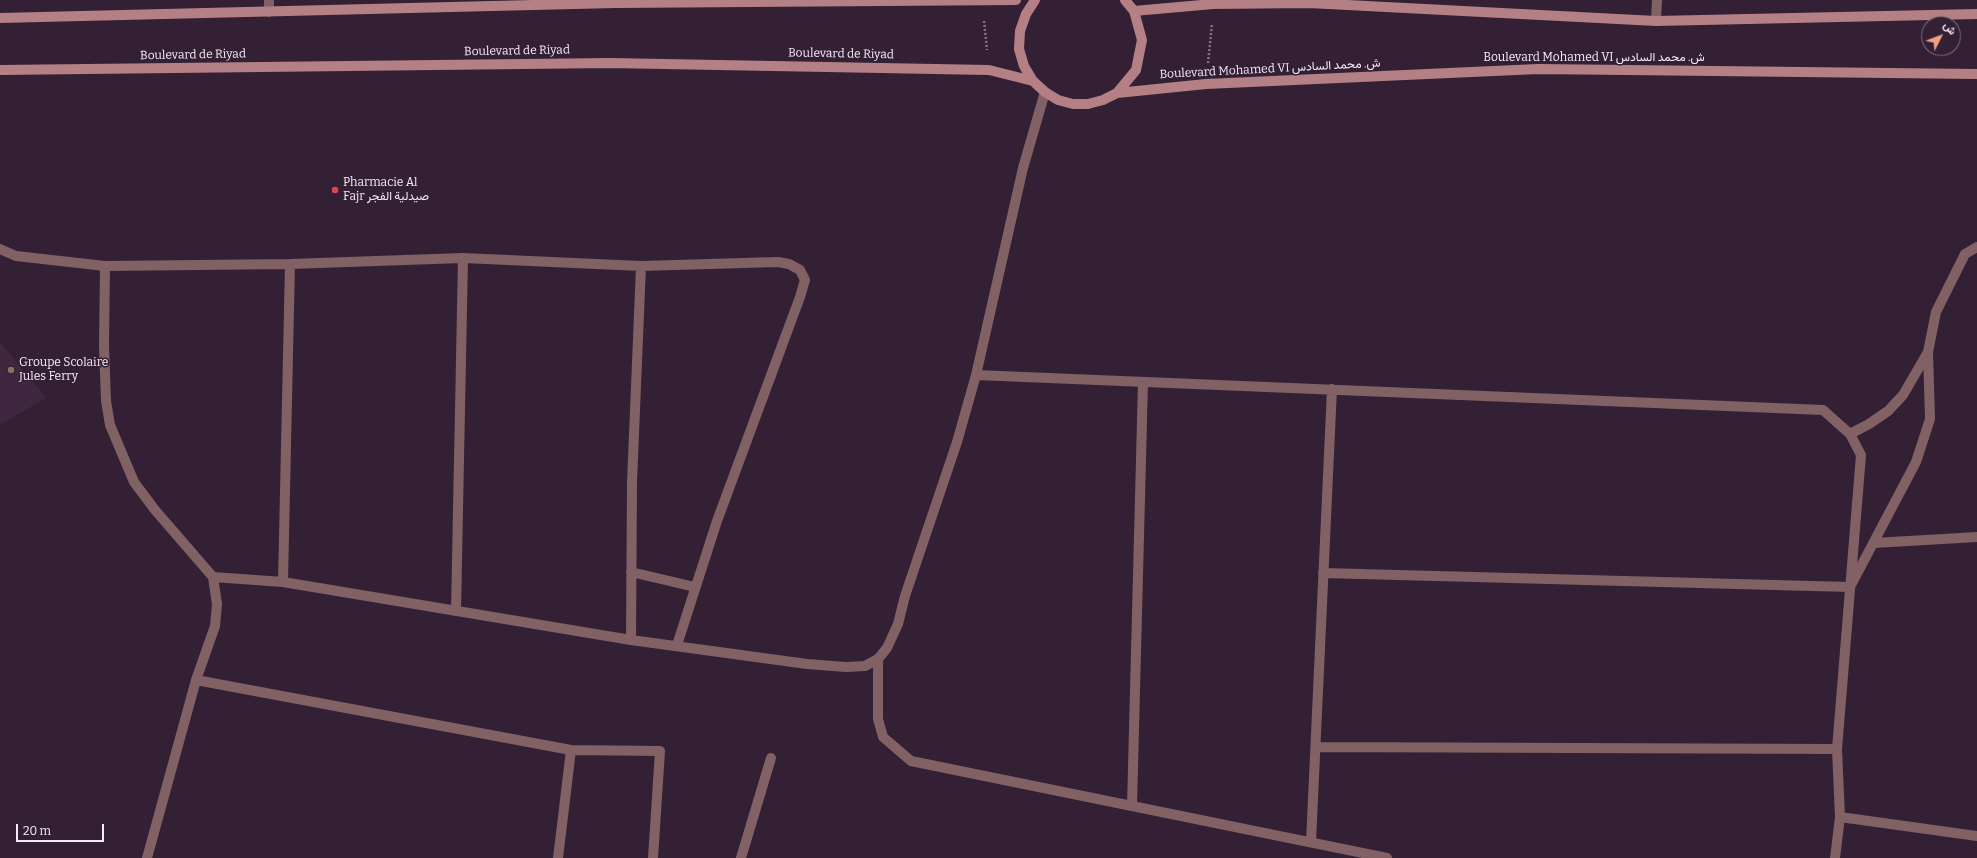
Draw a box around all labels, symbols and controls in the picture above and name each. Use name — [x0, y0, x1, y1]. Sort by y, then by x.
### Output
north arrow — [1921, 16, 1961, 56]
text: ش — [1940, 19, 1959, 38]
street label: Boulevard de Riyad — [464, 43, 570, 59]
street label: Boulevard de Riyad — [788, 46, 894, 62]
street label: Boulevard de Riyad — [140, 47, 246, 63]
street label: Boulevard Mohamed VI ش. محمد السادس — [1483, 51, 1705, 65]
street label: Boulevard Mohamed VI ش. محمد السادس — [1159, 56, 1381, 82]
place label: Pharmacie Al Fajr صيدلية الفجر — [343, 176, 429, 204]
marker: Pharmacie Al Fajr صيدلية الفجر — [330, 185, 340, 195]
place label: Groupe Scolaire Jules Ferry — [19, 356, 108, 384]
marker: Groupe Scolaire Jules Ferry — [6, 365, 16, 375]
scale bar — [18, 816, 106, 842]
text: 20 m — [23, 824, 51, 838]

